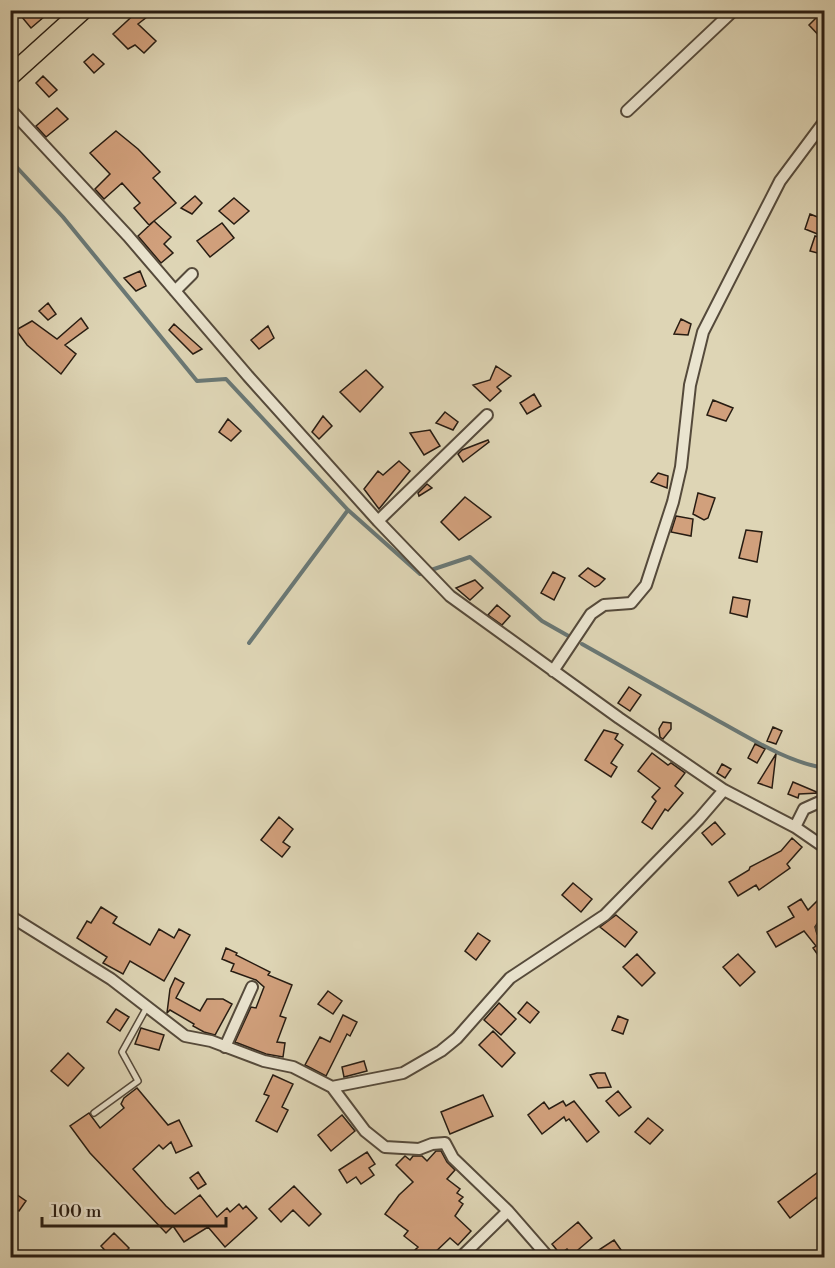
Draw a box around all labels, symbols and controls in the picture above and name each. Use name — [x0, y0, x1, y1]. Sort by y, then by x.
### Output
scale bar — [42, 1190, 226, 1228]
text: 100 m — [51, 1200, 102, 1223]

